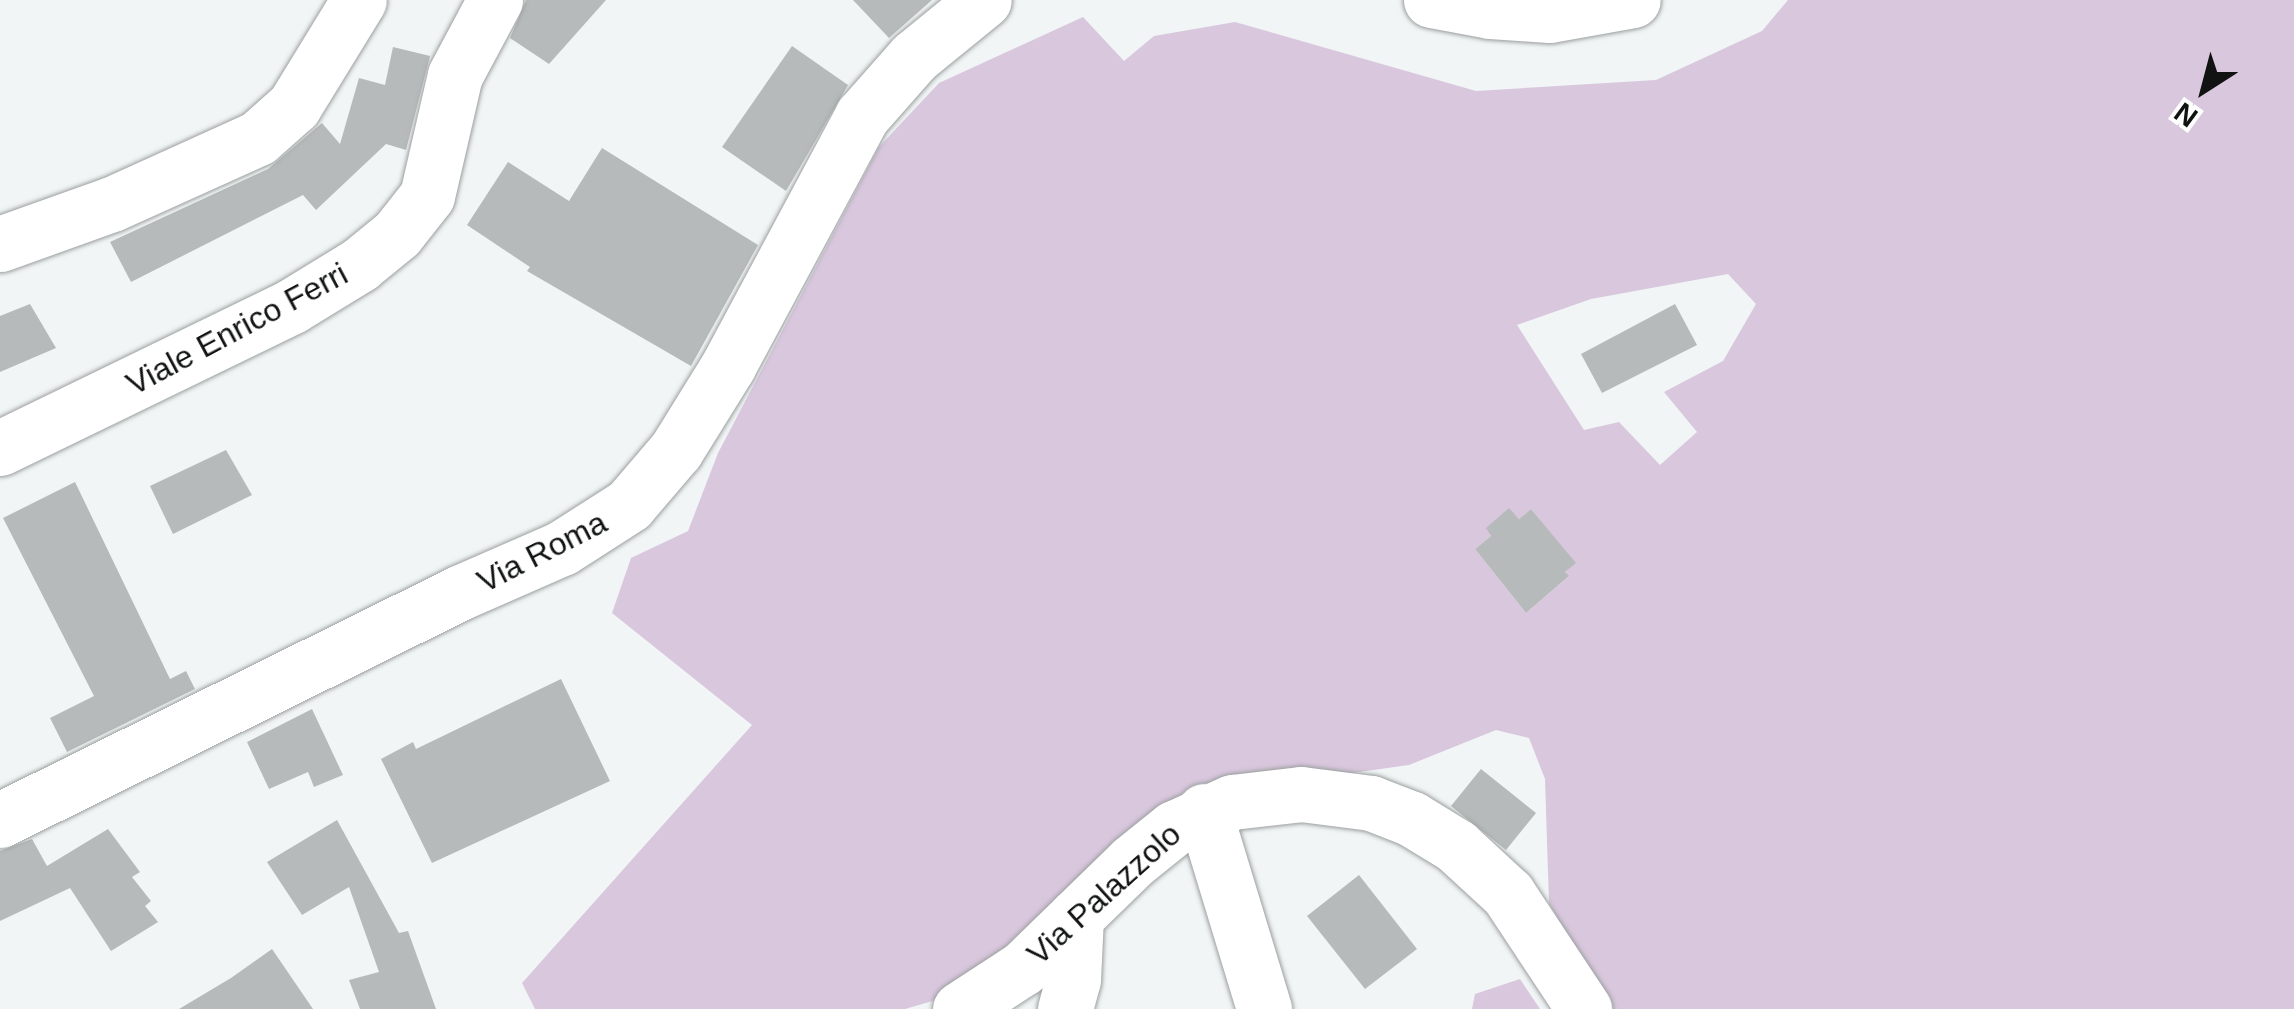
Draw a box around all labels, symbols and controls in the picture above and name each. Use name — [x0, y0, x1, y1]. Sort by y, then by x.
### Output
north arrow — [2154, 40, 2254, 140]
text: N — [2169, 96, 2203, 133]
street label: Viale Enrico Ferri — [120, 255, 354, 403]
street label: Via Roma — [471, 503, 613, 601]
street label: Via Palazzolo — [1019, 815, 1189, 973]

